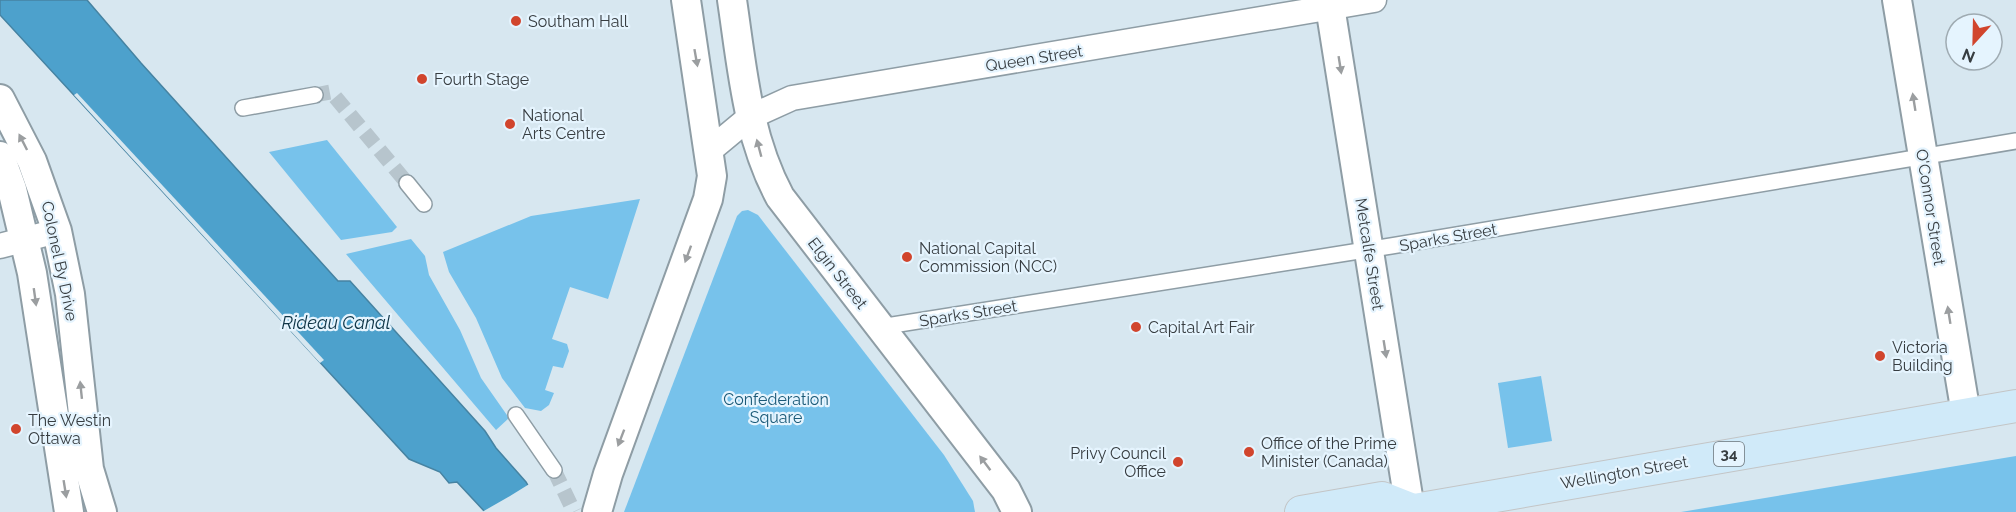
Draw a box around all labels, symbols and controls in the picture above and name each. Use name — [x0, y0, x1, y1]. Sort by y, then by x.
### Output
place label: Southam Hall — [528, 12, 629, 31]
north arrow — [1944, 12, 2004, 72]
marker: Southam Hall — [509, 14, 523, 28]
street label: Queen Street — [984, 41, 1085, 76]
text: N — [1959, 44, 1978, 67]
one-way arrow — [691, 48, 700, 67]
one-way arrow — [1335, 56, 1344, 75]
place label: Fourth Stage — [434, 70, 529, 89]
marker: Fourth Stage — [415, 72, 429, 86]
one-way arrow — [1909, 92, 1918, 111]
place label: National Arts Centre — [522, 106, 605, 143]
marker: National Arts Centre — [503, 117, 517, 131]
one-way arrow — [18, 134, 28, 151]
one-way arrow — [753, 139, 763, 157]
street label: O'Connor Street — [1912, 148, 1949, 267]
street label: Metcalfe Street — [1351, 197, 1388, 312]
street label: Colonel By Drive — [38, 199, 81, 323]
street label: Sparks Street — [1398, 219, 1499, 255]
street label: Elgin Street — [804, 234, 872, 313]
place label: National Capital Commission (NCC) — [919, 239, 1057, 276]
one-way arrow — [683, 246, 693, 264]
marker: National Capital Commission (NCC) — [900, 250, 914, 264]
one-way arrow — [31, 287, 40, 306]
street label: Sparks Street — [918, 296, 1019, 331]
one-way arrow — [1944, 305, 1953, 324]
water label: Rideau Canal — [281, 312, 391, 333]
place label: Capital Art Fair — [1148, 318, 1255, 337]
marker: Capital Art Fair — [1129, 320, 1143, 334]
place label: Victoria Building — [1892, 338, 1953, 375]
one-way arrow — [1381, 340, 1390, 359]
marker: Victoria Building — [1873, 349, 1887, 363]
one-way arrow — [76, 381, 86, 400]
park label: Confederation Square — [723, 390, 829, 427]
place label: The Westin Ottawa — [28, 411, 111, 448]
marker: The Westin Ottawa — [9, 422, 23, 436]
one-way arrow — [616, 429, 626, 447]
place label: Office of the Prime Minister (Canada) — [1261, 434, 1397, 471]
road number: 34 — [1714, 442, 1744, 466]
place label: Privy Council Office — [1070, 444, 1167, 481]
marker: Office of the Prime Minister (Canada) — [1242, 445, 1256, 459]
street label: Wellington Street — [1559, 452, 1690, 493]
marker: Privy Council Office — [1171, 455, 1185, 469]
one-way arrow — [979, 456, 991, 472]
one-way arrow — [61, 480, 70, 499]

